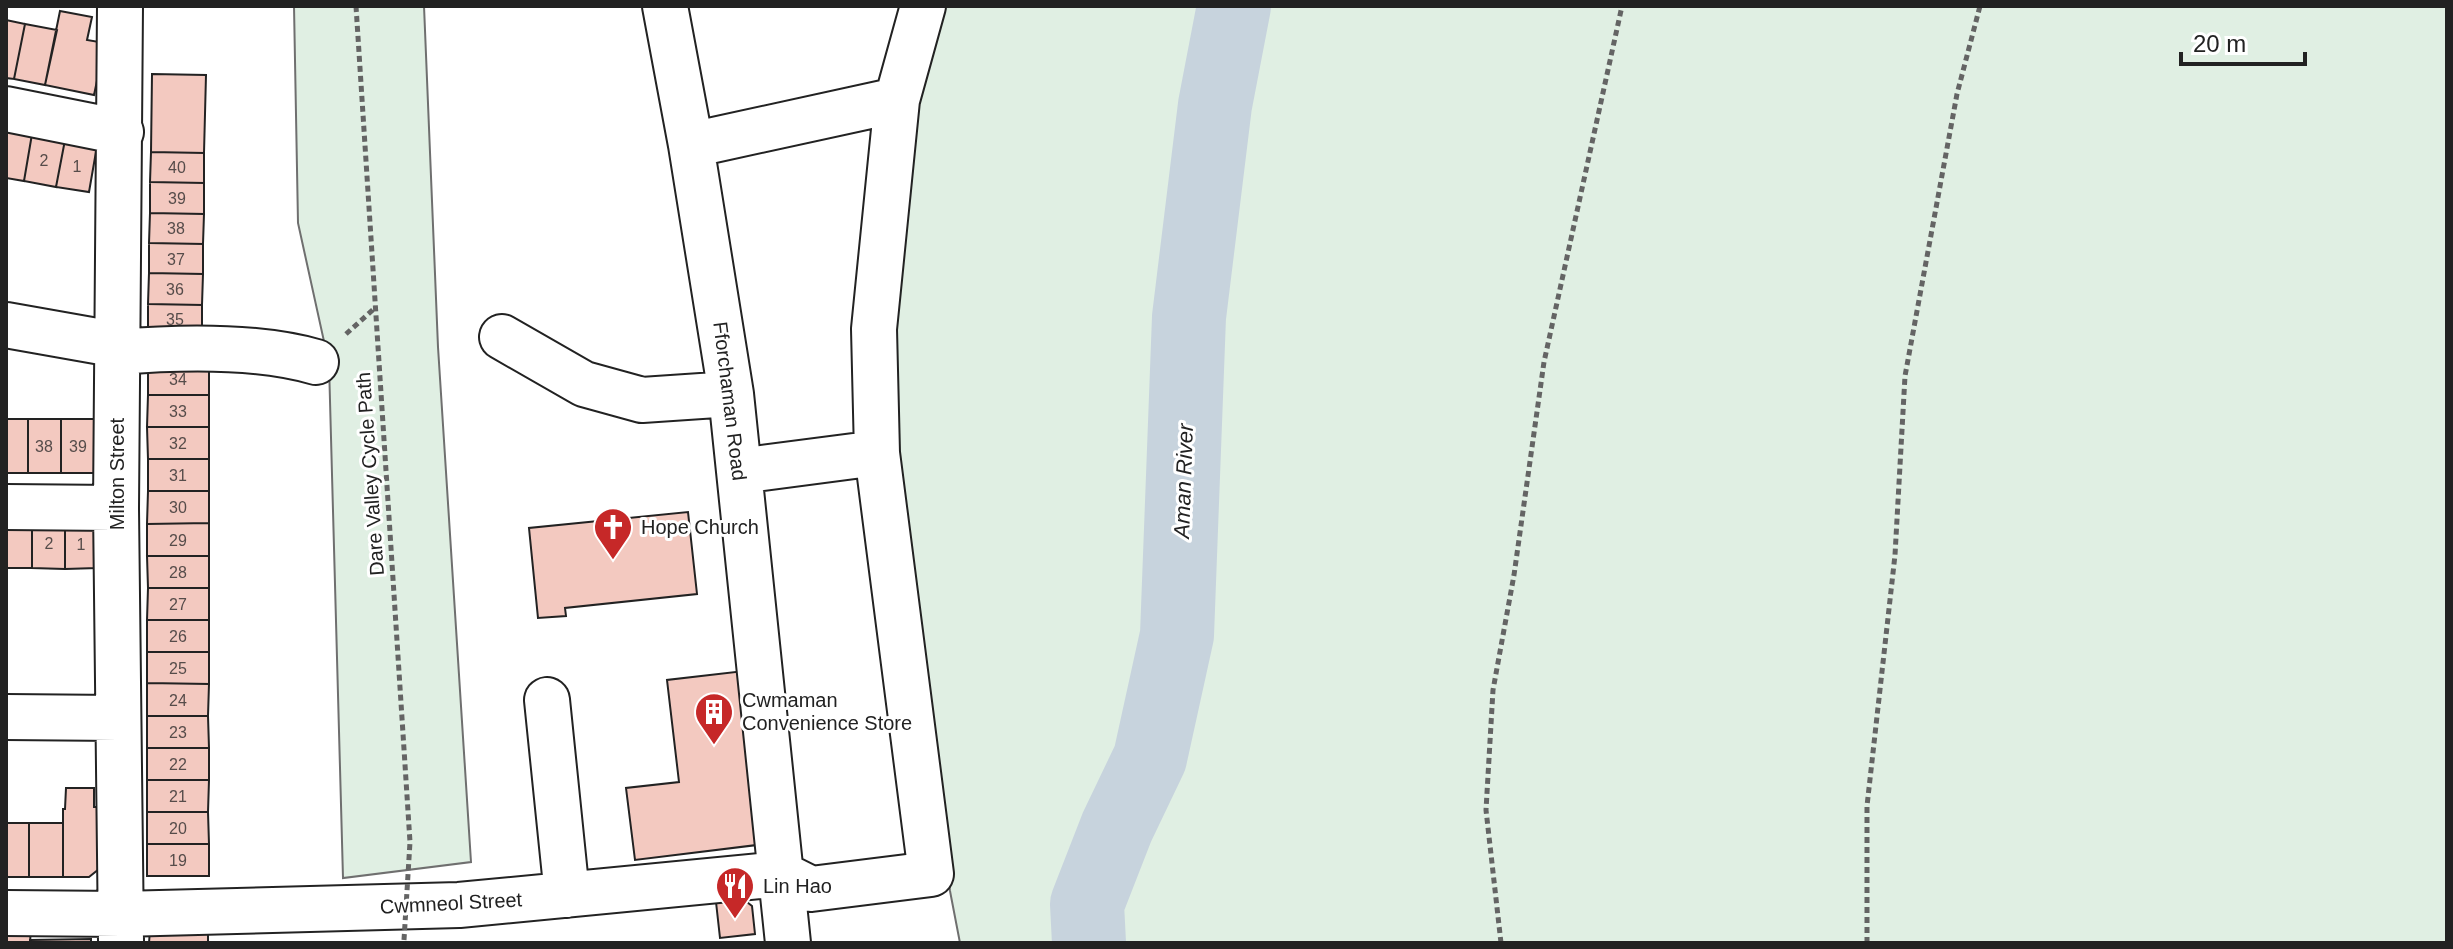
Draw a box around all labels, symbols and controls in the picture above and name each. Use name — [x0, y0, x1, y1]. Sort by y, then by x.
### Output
scale bar — [2181, 16, 2305, 66]
text: 20 m — [2193, 30, 2246, 57]
house number: 2 — [40, 152, 49, 169]
house number: 1 — [73, 158, 82, 175]
house number: 40 — [168, 159, 186, 176]
house number: 39 — [168, 190, 186, 207]
house number: 38 — [167, 220, 185, 237]
house number: 37 — [167, 251, 185, 268]
house number: 36 — [166, 281, 184, 298]
house number: 35 — [166, 311, 184, 328]
street label: Fforchaman Road — [709, 320, 751, 482]
house number: 34 — [169, 371, 187, 388]
street label: Dare Valley Cycle Path — [352, 371, 388, 577]
house number: 33 — [169, 403, 187, 420]
street label: Milton Street — [106, 417, 128, 530]
water label: Aman River — [1169, 421, 1198, 541]
house number: 32 — [169, 435, 187, 452]
house number: 38 — [35, 438, 53, 455]
house number: 39 — [69, 438, 87, 455]
house number: 31 — [169, 467, 187, 484]
house number: 30 — [169, 499, 187, 516]
church icon: Hope Church — [592, 506, 634, 561]
place label: Hope Church — [641, 516, 759, 538]
house number: 29 — [169, 532, 187, 549]
house number: 2 — [45, 535, 54, 552]
house number: 1 — [77, 536, 86, 553]
house number: 28 — [169, 564, 187, 581]
house number: 27 — [169, 596, 187, 613]
house number: 26 — [169, 628, 187, 645]
house number: 25 — [169, 660, 187, 677]
place label: Cwmaman Convenience Store — [742, 689, 912, 734]
building icon: Cwmaman Convenience Store — [693, 691, 735, 746]
house number: 24 — [169, 692, 187, 709]
house number: 23 — [169, 724, 187, 741]
house number: 22 — [169, 756, 187, 773]
house number: 21 — [169, 788, 187, 805]
house number: 20 — [169, 820, 187, 837]
house number: 19 — [169, 852, 187, 869]
restaurant icon: Lin Hao — [714, 865, 756, 920]
place label: Lin Hao — [763, 875, 832, 897]
street label: Cwmneol Street — [379, 888, 523, 918]

